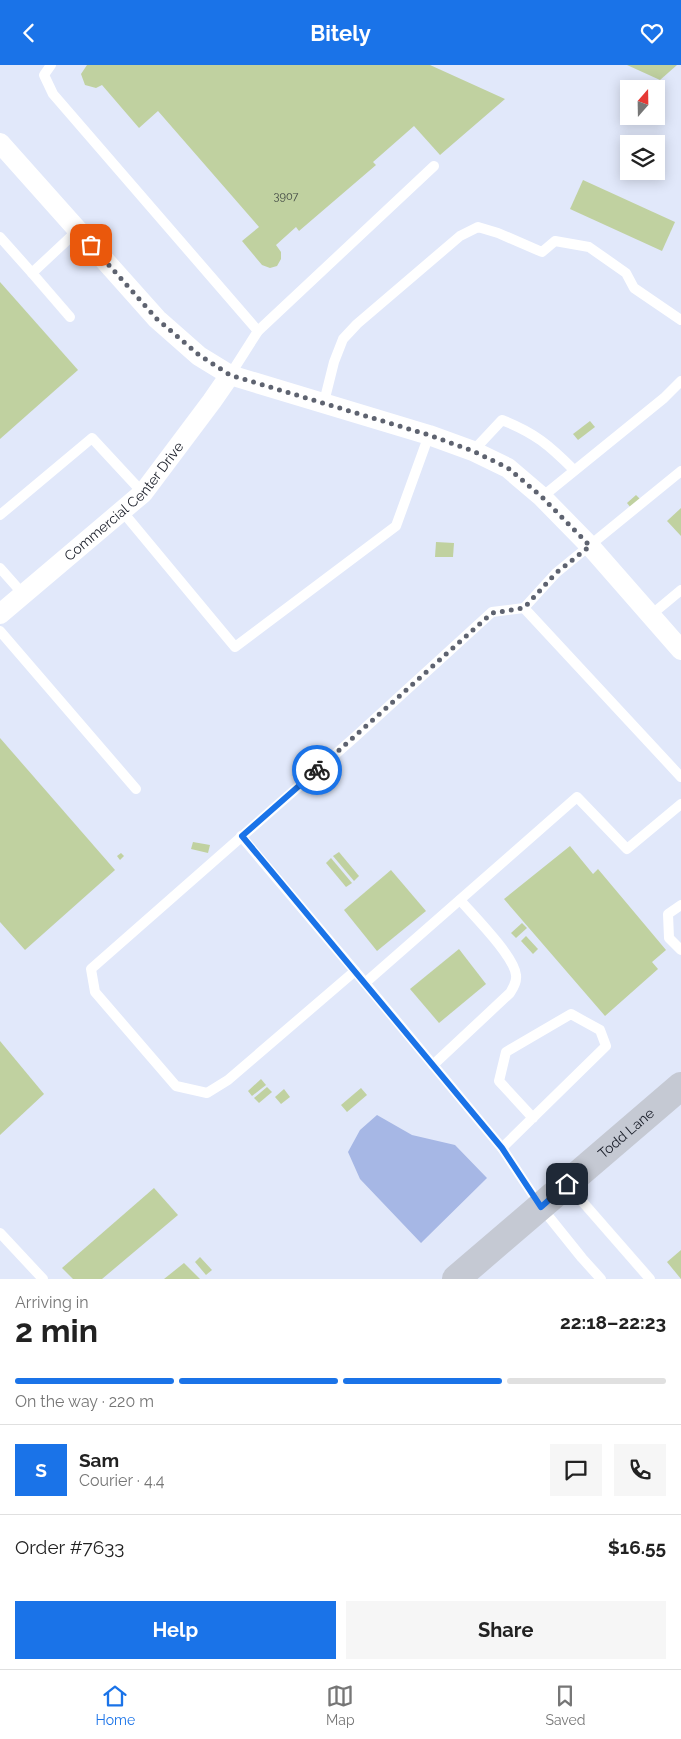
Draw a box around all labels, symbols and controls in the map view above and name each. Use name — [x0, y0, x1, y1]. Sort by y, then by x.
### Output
icon: back — [15, 19, 43, 47]
icon: heart — [638, 19, 666, 47]
text: Bitely — [310, 20, 371, 46]
north arrow — [620, 80, 665, 125]
map controls — [620, 80, 665, 180]
button: layers — [620, 135, 665, 180]
house number: 3907 — [274, 190, 299, 203]
pin — [70, 224, 112, 266]
icon: bag — [77, 231, 105, 259]
street label: Commercial Center Drive — [61, 439, 186, 564]
courier — [292, 745, 342, 795]
icon: bike — [303, 756, 331, 784]
street label: Todd Lane — [595, 1105, 657, 1162]
pin — [546, 1163, 588, 1205]
icon: home — [553, 1170, 581, 1198]
text: Arriving in — [15, 1293, 89, 1312]
text: 22:18–22:23 — [560, 1311, 666, 1333]
text: 2 min — [15, 1312, 98, 1349]
text: On the way · 220 m — [15, 1392, 154, 1411]
button: chat — [550, 1444, 602, 1496]
button: phone — [614, 1444, 666, 1496]
text: Sam — [79, 1449, 119, 1471]
text: S — [35, 1459, 47, 1481]
text: Courier · 4.4 — [79, 1471, 164, 1490]
text: Order #7633 — [15, 1536, 124, 1558]
text: $16.55 — [608, 1536, 666, 1558]
button: Help — [15, 1601, 336, 1659]
button: Share — [346, 1601, 666, 1659]
tab: Home — [95, 1682, 135, 1728]
tab: Map — [326, 1682, 355, 1728]
tab: Saved — [545, 1682, 586, 1728]

